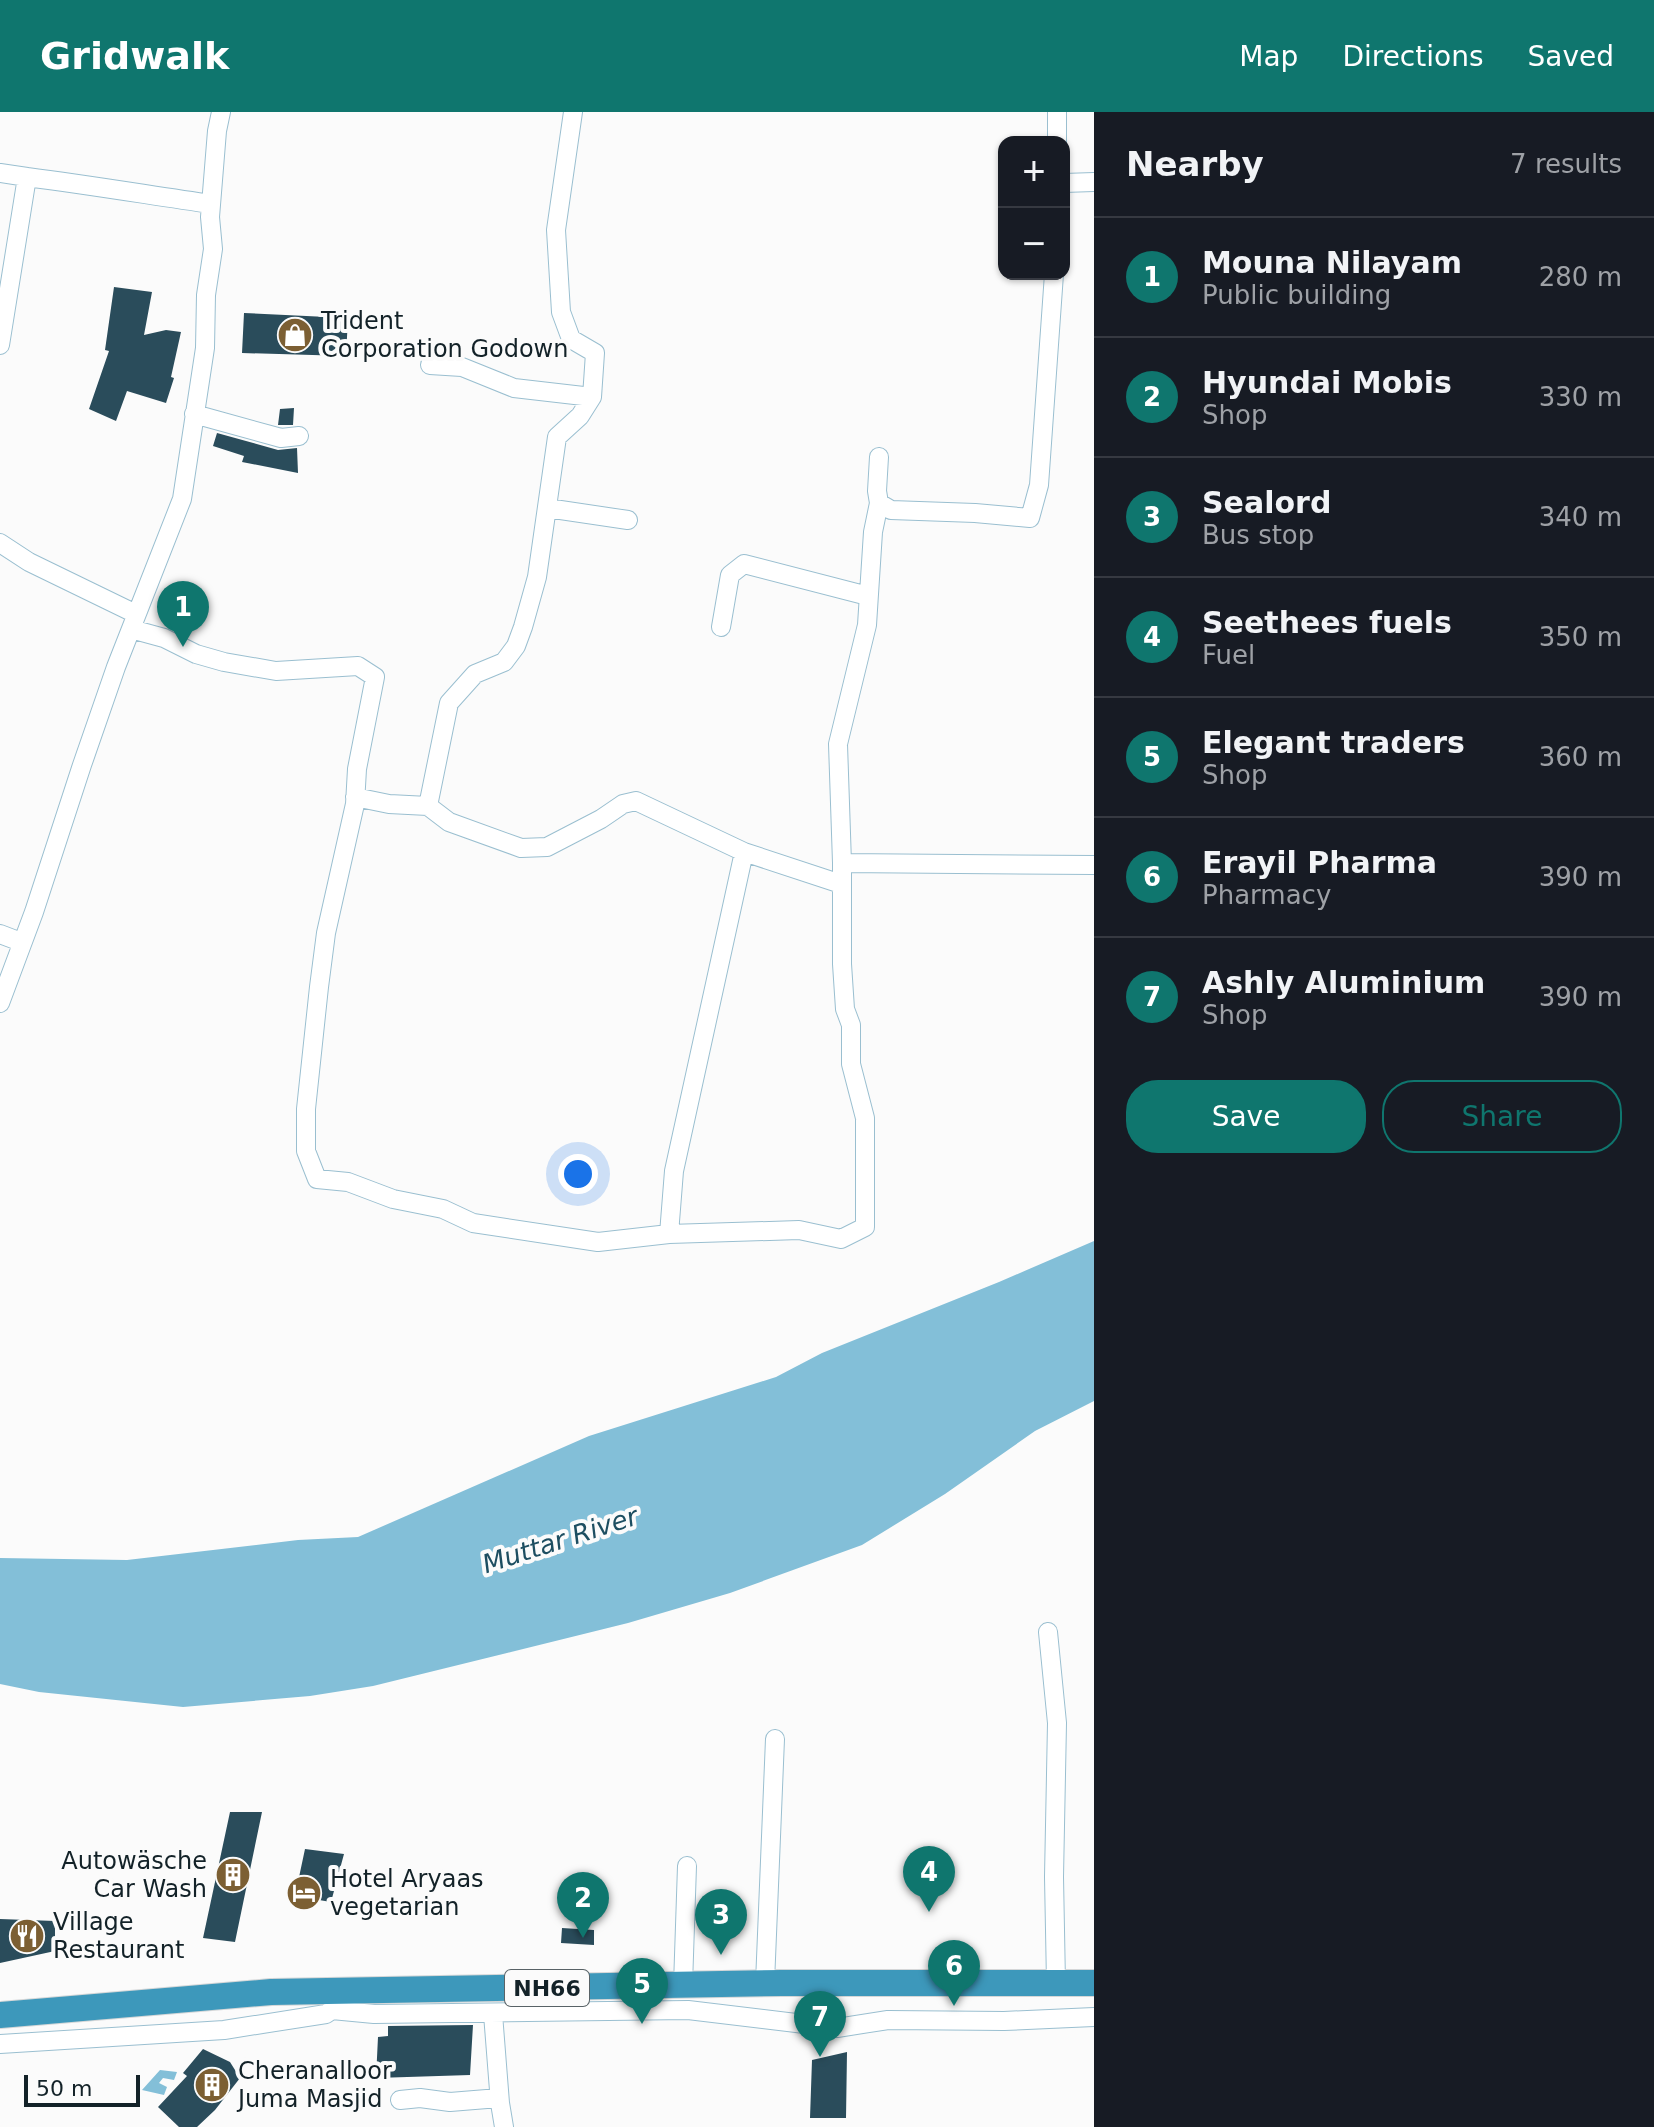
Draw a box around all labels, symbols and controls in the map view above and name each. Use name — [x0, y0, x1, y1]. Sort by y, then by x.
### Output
text: Gridwalk — [40, 34, 229, 78]
text: Map — [1239, 40, 1298, 73]
text: Directions — [1342, 40, 1483, 73]
text: Saved — [1527, 40, 1614, 73]
map controls — [998, 136, 1070, 280]
button: + — [998, 136, 1070, 208]
text: Nearby — [1126, 144, 1264, 184]
text: 7 results — [1510, 149, 1622, 179]
button: − — [998, 208, 1070, 280]
text: Mouna Nilayam — [1202, 245, 1462, 280]
text: 1 — [1143, 262, 1161, 292]
text: 280 m — [1539, 262, 1622, 292]
text: Public building — [1202, 280, 1391, 310]
place label: Trident Corporation Godown — [320, 307, 568, 363]
shop icon: Trident Corporation Godown — [276, 316, 314, 354]
text: Hyundai Mobis — [1202, 365, 1452, 400]
text: 2 — [1143, 382, 1161, 412]
text: 330 m — [1539, 382, 1622, 412]
text: Shop — [1202, 400, 1267, 430]
text: Sealord — [1202, 485, 1331, 520]
text: 3 — [1143, 502, 1161, 532]
text: 340 m — [1539, 502, 1622, 532]
text: Bus stop — [1202, 520, 1314, 550]
pin: 1 — [157, 581, 209, 647]
text: Seethees fuels — [1202, 605, 1452, 640]
text: 4 — [1143, 622, 1161, 652]
text: 350 m — [1539, 622, 1622, 652]
text: Fuel — [1202, 640, 1255, 670]
text: Elegant traders — [1202, 725, 1465, 760]
text: 5 — [1143, 742, 1161, 772]
text: 360 m — [1539, 742, 1622, 772]
text: Shop — [1202, 760, 1267, 790]
text: Erayil Pharma — [1202, 845, 1437, 880]
text: 6 — [1143, 862, 1161, 892]
text: 390 m — [1539, 862, 1622, 892]
text: Pharmacy — [1202, 880, 1331, 910]
text: Ashly Aluminium — [1202, 965, 1485, 1000]
text: 7 — [1143, 982, 1161, 1012]
text: 390 m — [1539, 982, 1622, 1012]
text: Shop — [1202, 1000, 1267, 1030]
button: Save — [1126, 1080, 1366, 1153]
button: Share — [1382, 1080, 1622, 1153]
your location — [558, 1154, 598, 1194]
water label: Muttar River — [479, 1500, 644, 1579]
pin: 4 — [903, 1846, 955, 1912]
place label: Autowäsche Car Wash — [61, 1847, 207, 1903]
building icon: Autowäsche Car Wash — [214, 1856, 252, 1894]
place label: Hotel Aryaas vegetarian — [330, 1865, 484, 1921]
pin: 2 — [557, 1872, 609, 1938]
hotel icon: Hotel Aryaas vegetarian — [285, 1874, 323, 1912]
pin: 3 — [695, 1889, 747, 1955]
place label: Village Restaurant — [53, 1908, 184, 1964]
restaurant icon: Village Restaurant — [8, 1917, 46, 1955]
pin: 6 — [928, 1940, 980, 2006]
pin: 5 — [616, 1958, 668, 2024]
road number: NH66 — [505, 1970, 589, 2006]
pin: 7 — [794, 1991, 846, 2057]
place label: Cheranalloor Juma Masjid — [236, 2057, 392, 2113]
building icon: Cheranalloor Juma Masjid — [193, 2066, 231, 2104]
scale bar — [24, 2071, 140, 2107]
text: 50 m — [36, 2076, 92, 2101]

